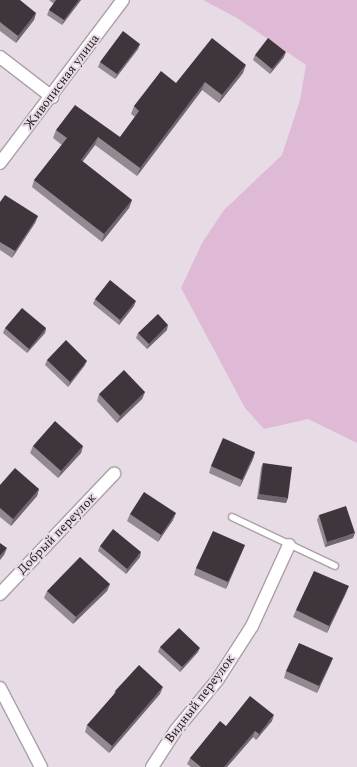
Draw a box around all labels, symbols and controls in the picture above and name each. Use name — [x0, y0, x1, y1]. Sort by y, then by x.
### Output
street label: Живописная улица — [21, 31, 103, 133]
street label: Добрый переулок — [14, 490, 100, 578]
street label: Видный переулок — [162, 652, 238, 746]

